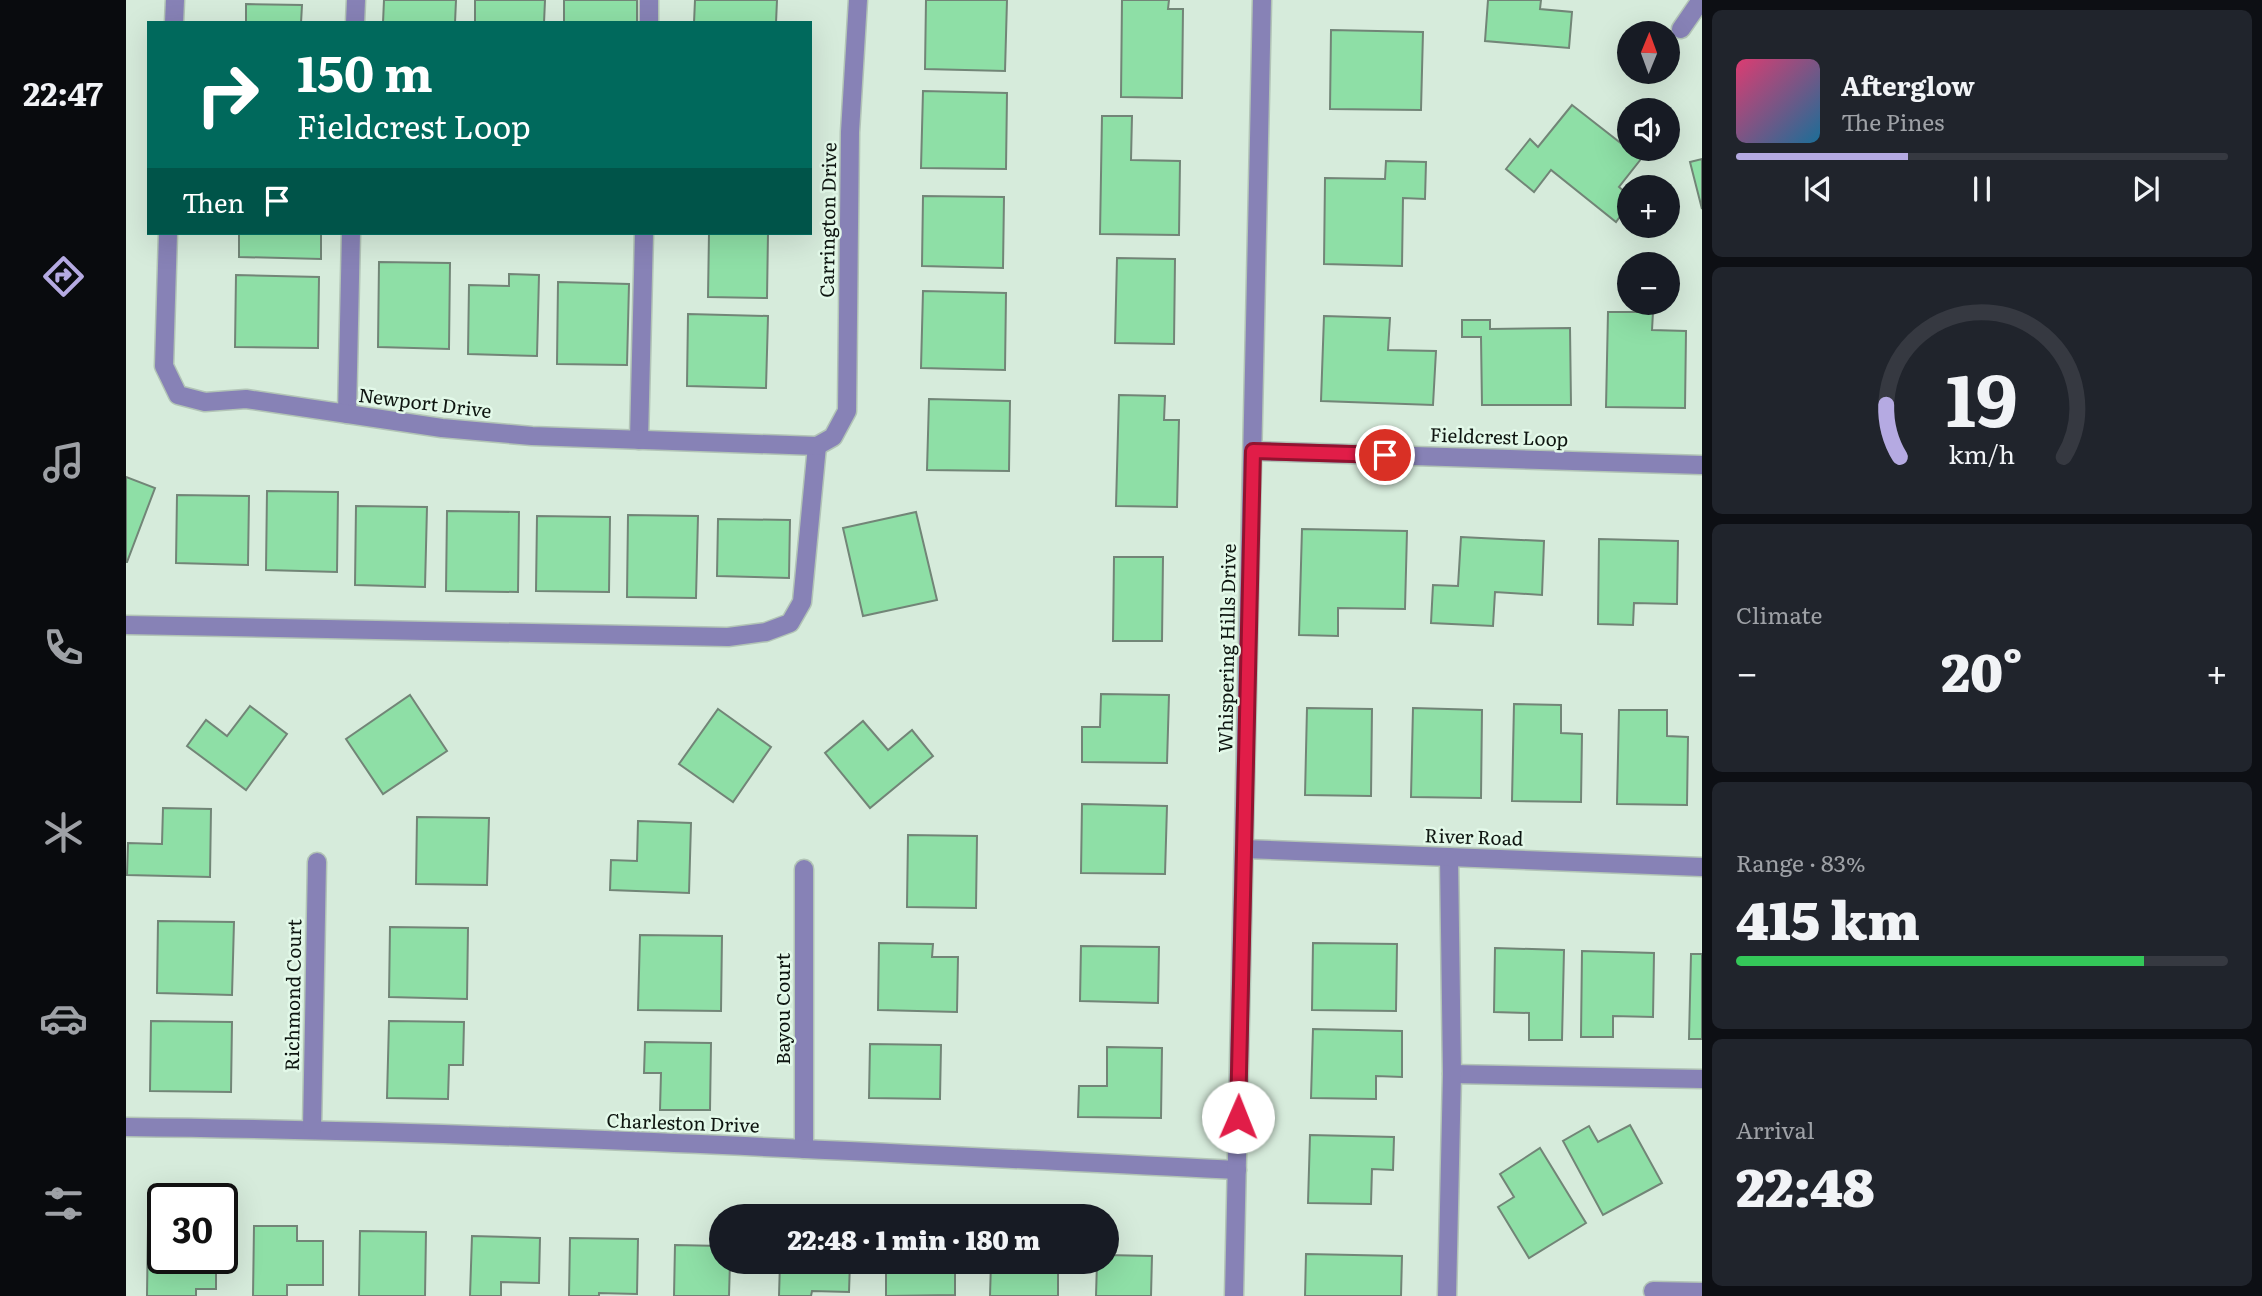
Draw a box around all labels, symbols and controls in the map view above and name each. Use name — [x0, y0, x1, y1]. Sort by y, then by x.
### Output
north arrow — [1617, 21, 1680, 84]
map controls — [1617, 21, 1680, 315]
text: 150 m — [297, 34, 433, 107]
icon: right — [182, 49, 273, 140]
text: Afterglow — [1841, 65, 1975, 104]
text: 22:47 — [23, 68, 103, 116]
button: sound — [1617, 98, 1680, 161]
text: Fieldcrest Loop — [297, 101, 531, 149]
text: The Pines — [1841, 104, 1944, 138]
street label: Carrington Drive — [812, 142, 842, 298]
icon: previous — [1799, 170, 1837, 208]
icon: pause — [1963, 170, 2001, 208]
icon: next — [2127, 170, 2165, 208]
button: + — [1617, 175, 1680, 238]
text: Then — [182, 182, 244, 221]
icon: arrive — [258, 182, 296, 220]
icon: directions — [39, 252, 88, 301]
button: − — [1617, 252, 1680, 315]
text: 19 — [1946, 341, 2018, 449]
street label: Newport Drive — [357, 380, 493, 424]
street label: Fieldcrest Loop — [1429, 420, 1569, 452]
pin — [1355, 425, 1415, 485]
text: km/h — [1949, 435, 2015, 472]
icon: arrive — [1366, 436, 1404, 474]
icon: music — [39, 438, 88, 487]
street label: Whispering Hills Drive — [1210, 543, 1242, 753]
text: Climate — [1736, 597, 1822, 631]
icon: phone — [39, 623, 88, 672]
text: 20° — [1941, 631, 2023, 708]
text: − — [1736, 642, 1758, 699]
text: + — [2206, 642, 2228, 699]
icon: climate — [39, 808, 88, 857]
street label: River Road — [1424, 820, 1524, 852]
text: Range · 83% — [1736, 845, 1866, 879]
text: 415 km — [1736, 879, 1920, 956]
street label: Richmond Court — [277, 918, 307, 1071]
street label: Bayou Court — [768, 953, 796, 1065]
icon: car — [39, 994, 88, 1043]
position arrow — [1201, 1080, 1275, 1154]
street label: Charleston Drive — [606, 1105, 760, 1139]
text: Arrival — [1736, 1112, 1815, 1146]
text: 22:48 — [1736, 1146, 1875, 1223]
icon: filters — [39, 1179, 88, 1228]
speed limit sign: 30 — [147, 1183, 238, 1274]
text: 22:48 · 1 min · 180 m — [788, 1219, 1040, 1258]

